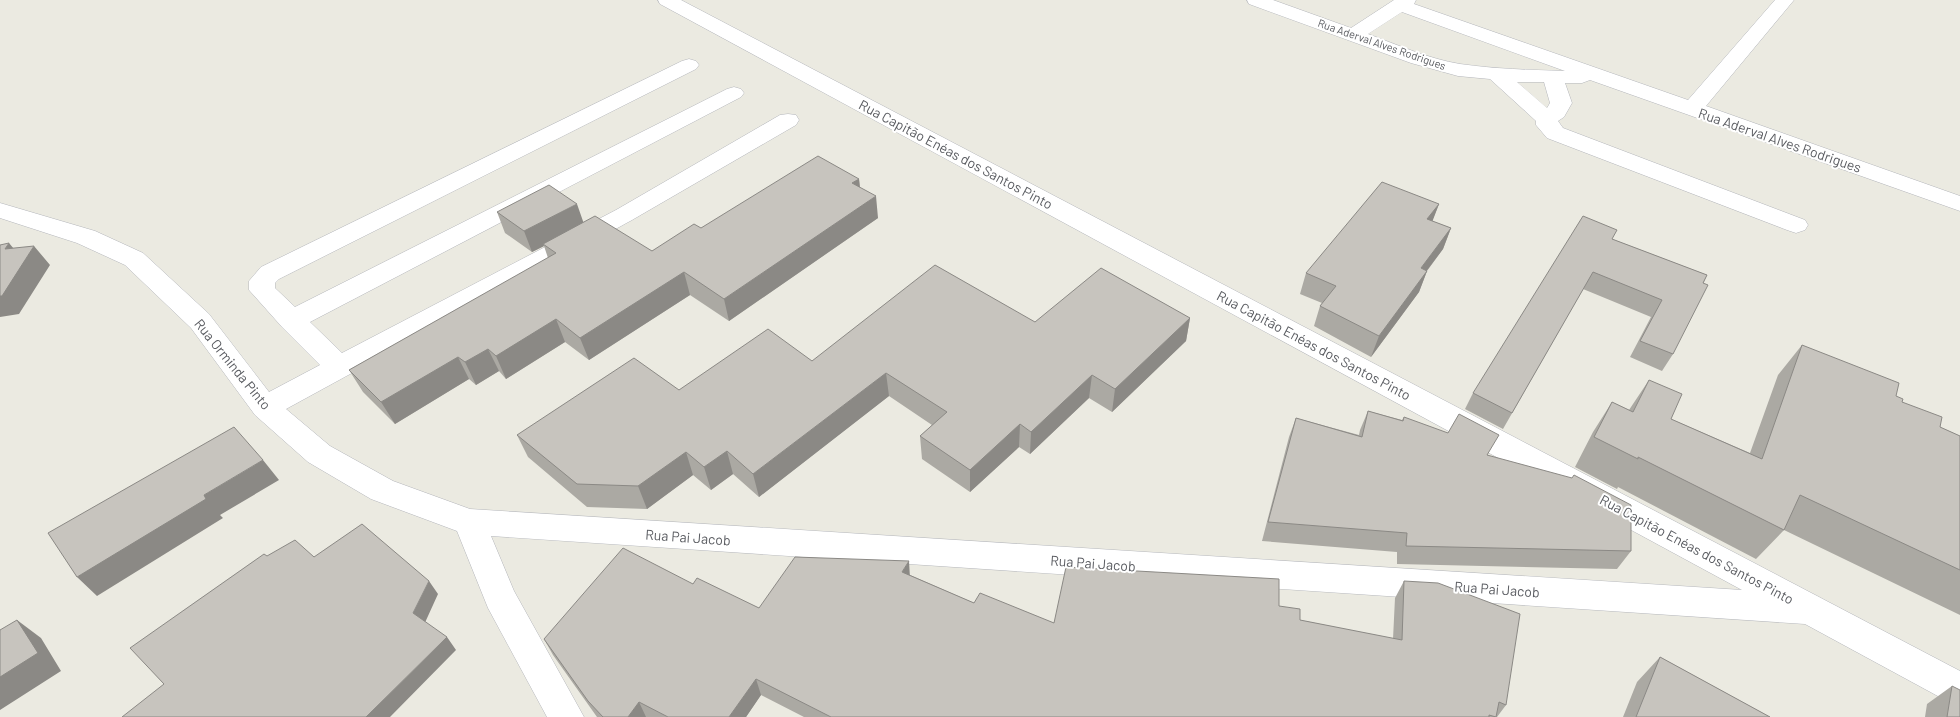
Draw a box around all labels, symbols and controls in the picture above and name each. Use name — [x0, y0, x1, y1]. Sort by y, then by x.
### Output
street label: Rua Aderval Alves Rodrigues — [1316, 16, 1448, 72]
street label: Rua Capitão Enéas dos Santos Pinto — [856, 96, 1056, 212]
street label: Rua Aderval Alves Rodrigues — [1696, 104, 1864, 176]
street label: Rua Capitão Enéas dos Santos Pinto — [1214, 287, 1414, 403]
street label: Rua Orminda Pinto — [191, 315, 275, 413]
street label: Rua Capitão Enéas dos Santos Pinto — [1597, 491, 1797, 607]
street label: Rua Pai Jacob — [645, 526, 731, 548]
street label: Rua Pai Jacob — [1050, 552, 1136, 574]
street label: Rua Pai Jacob — [1454, 578, 1540, 600]

